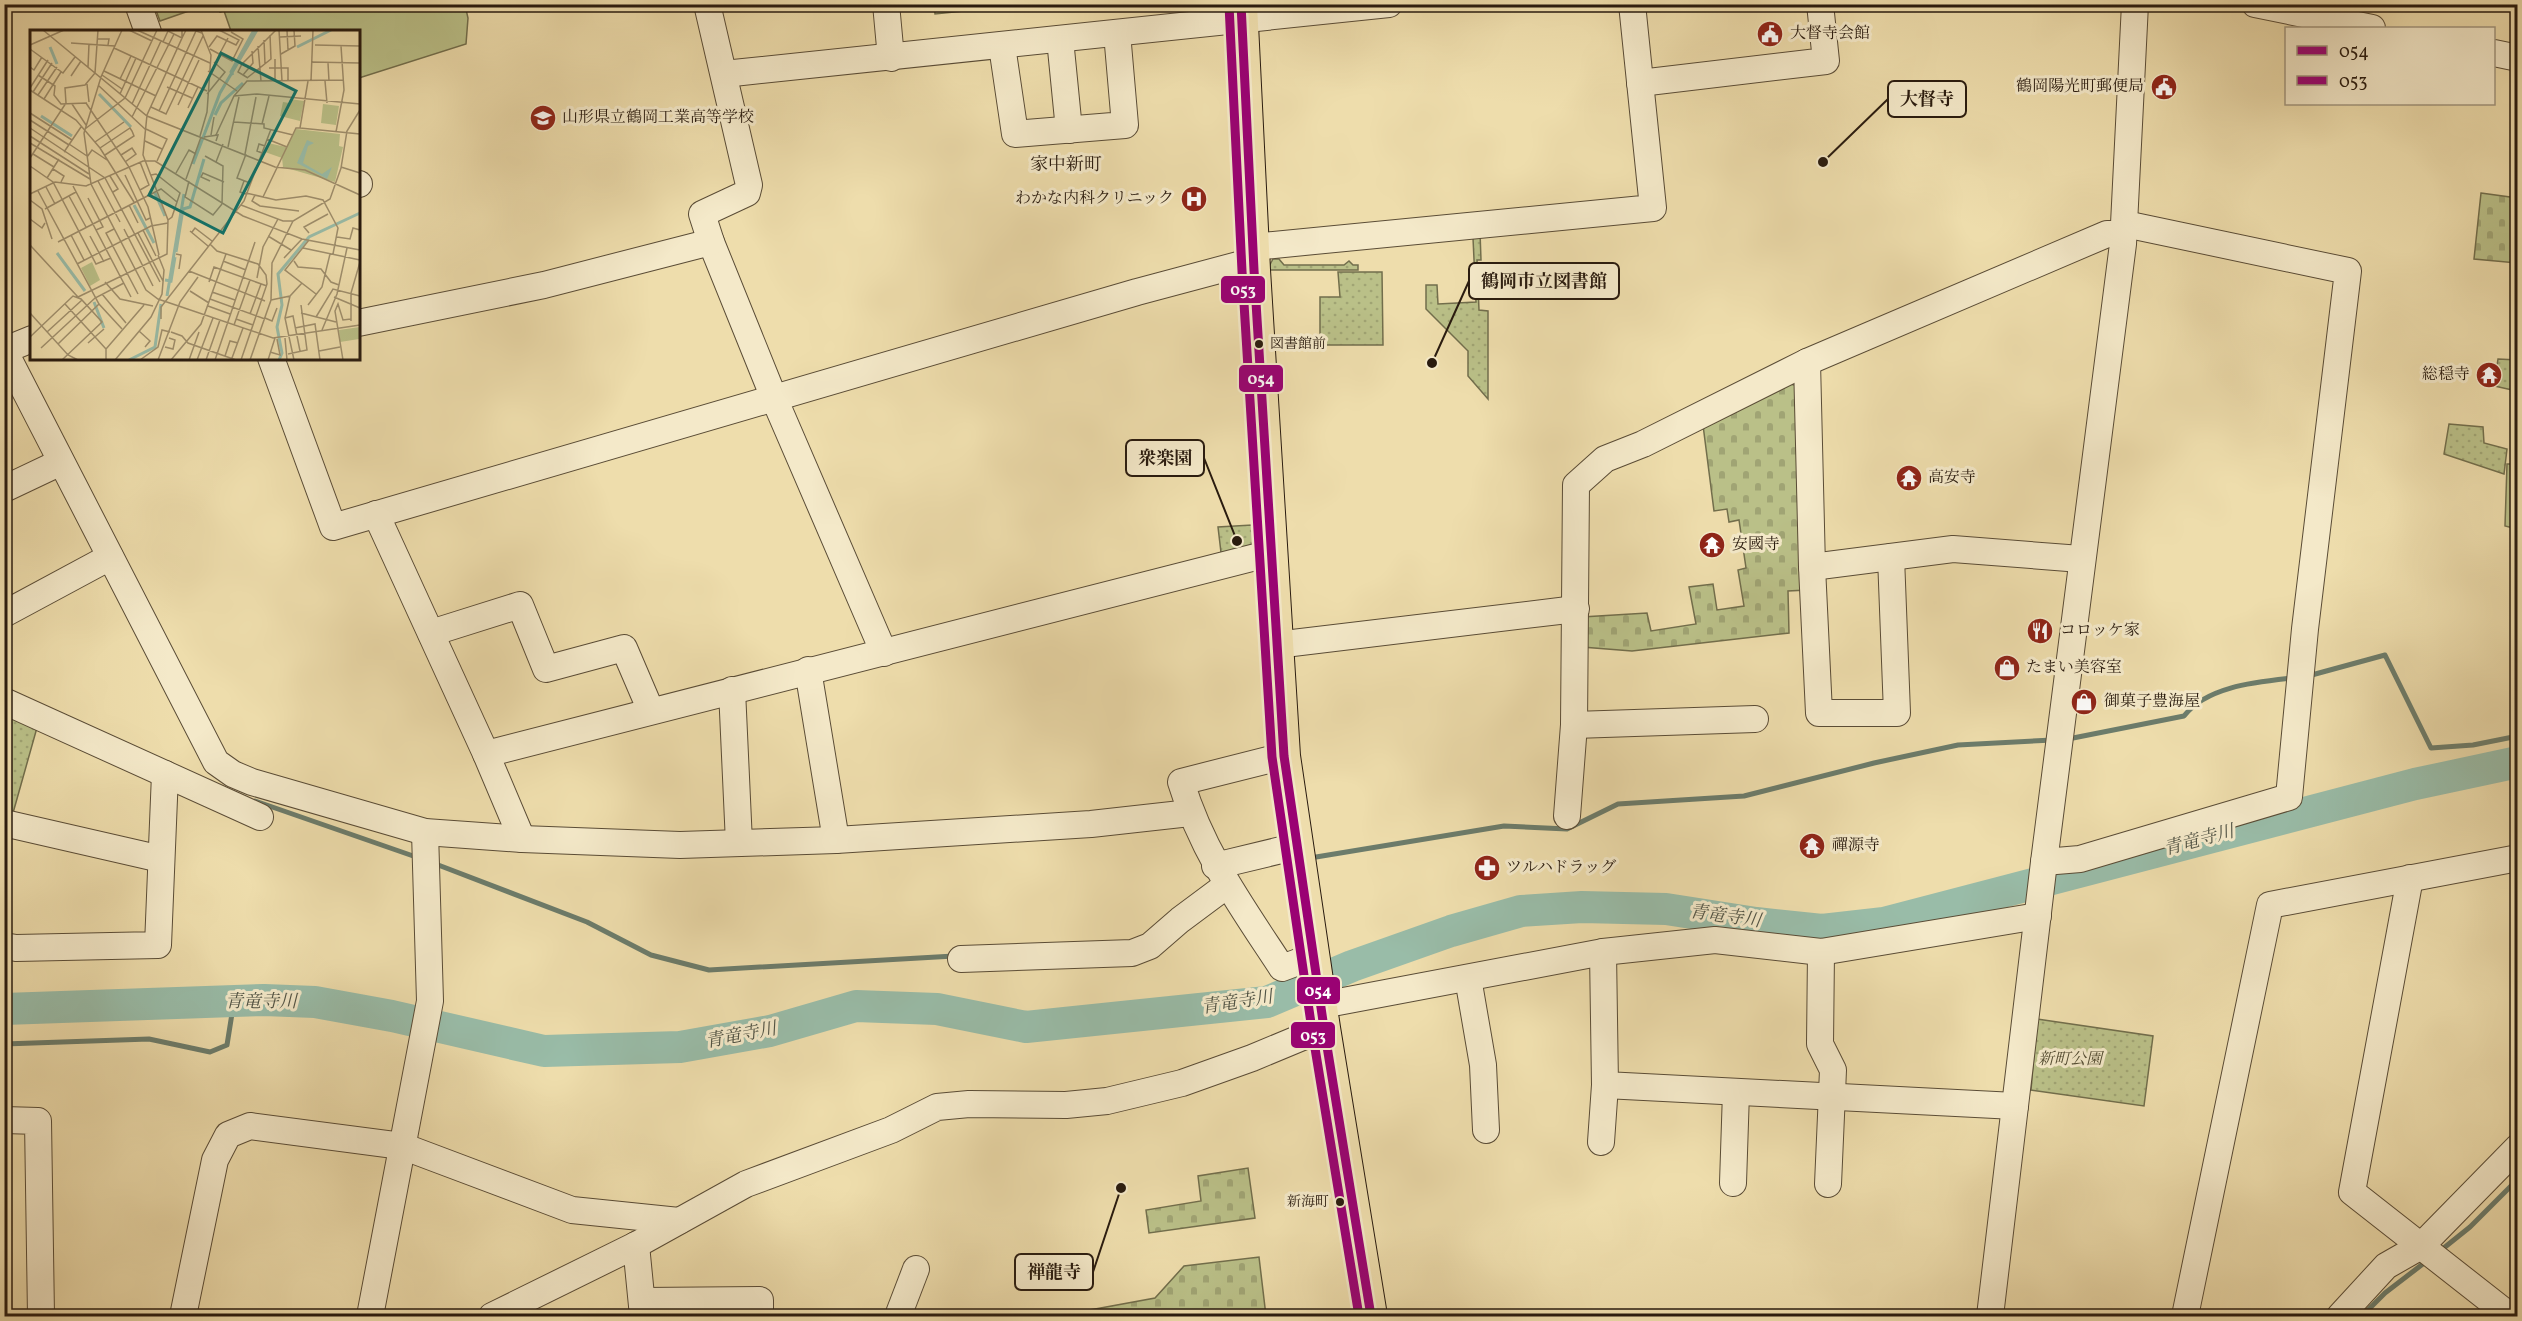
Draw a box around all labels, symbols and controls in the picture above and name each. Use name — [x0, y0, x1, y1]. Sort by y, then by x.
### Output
public building icon: 大督寺会館 — [1755, 19, 1785, 49]
place label: 大督寺会館 — [1790, 23, 1870, 45]
legend — [2285, 27, 2495, 105]
inset map — [30, 30, 360, 360]
text: 054 — [2339, 40, 2369, 65]
text: 053 — [2339, 70, 2368, 95]
public building icon: 鶴岡陽光町郵便局 — [2149, 72, 2179, 102]
place label: 鶴岡陽光町郵便局 — [2016, 76, 2144, 98]
callout: 大督寺 — [1888, 81, 1966, 117]
text: 大督寺 — [1900, 88, 1954, 113]
school or university icon: 山形県立鶴岡工業高等学校 — [528, 103, 558, 133]
place label: 山形県立鶴岡工業高等学校 — [562, 107, 754, 129]
district label: 家中新町 — [1030, 153, 1102, 178]
hospital icon: わかな内科クリニック — [1179, 184, 1209, 214]
place label: わかな内科クリニック — [1015, 188, 1174, 210]
callout: 鶴岡市立図書館 — [1469, 263, 1619, 299]
text: 鶴岡市立図書館 — [1481, 270, 1607, 295]
line badge: 053 — [1220, 275, 1266, 304]
text: 053 — [1230, 280, 1256, 302]
place label: 図書館前 — [1270, 335, 1326, 354]
marker: 図書館前 — [1253, 338, 1265, 350]
temple icon: 総穏寺 — [2474, 360, 2504, 390]
line badge: 054 — [1238, 364, 1284, 393]
place label: 総穏寺 — [2422, 364, 2470, 386]
text: 054 — [1247, 369, 1275, 391]
callout: 衆楽園 — [1126, 440, 1204, 476]
text: 衆楽園 — [1138, 447, 1192, 472]
temple icon: 高安寺 — [1894, 463, 1924, 493]
place label: 高安寺 — [1928, 467, 1976, 489]
temple icon: 安國寺 — [1697, 530, 1727, 560]
place label: 安國寺 — [1732, 534, 1780, 556]
restaurant icon: コロッケ家 — [2025, 616, 2055, 646]
place label: コロッケ家 — [2060, 620, 2140, 642]
shop icon: たまい美容室 — [1992, 653, 2022, 683]
place label: たまい美容室 — [2026, 657, 2122, 679]
shop icon: 御菓子豊海屋 — [2069, 687, 2099, 717]
place label: 御菓子豊海屋 — [2104, 691, 2200, 713]
water label: 青竜寺川 — [2161, 819, 2239, 862]
temple icon: 禪源寺 — [1797, 831, 1827, 861]
place label: 禪源寺 — [1832, 835, 1880, 857]
pharmacy icon: ツルハドラッグ — [1472, 853, 1502, 883]
place label: ツルハドラッグ — [1506, 857, 1616, 879]
water label: 青竜寺川 — [1688, 900, 1764, 935]
line badge: 054 — [1296, 976, 1341, 1005]
text: 054 — [1304, 981, 1332, 1003]
water label: 青竜寺川 — [1199, 985, 1276, 1021]
water label: 青竜寺川 — [225, 990, 299, 1015]
water label: 青竜寺川 — [703, 1016, 781, 1055]
line badge: 053 — [1290, 1021, 1336, 1049]
text: 053 — [1300, 1026, 1326, 1048]
park label: 新町公園 — [2038, 1049, 2105, 1071]
place label: 新海町 — [1287, 1193, 1329, 1212]
marker: 新海町 — [1334, 1196, 1346, 1208]
callout: 禅龍寺 — [1015, 1254, 1093, 1290]
text: 禅龍寺 — [1027, 1261, 1081, 1286]

